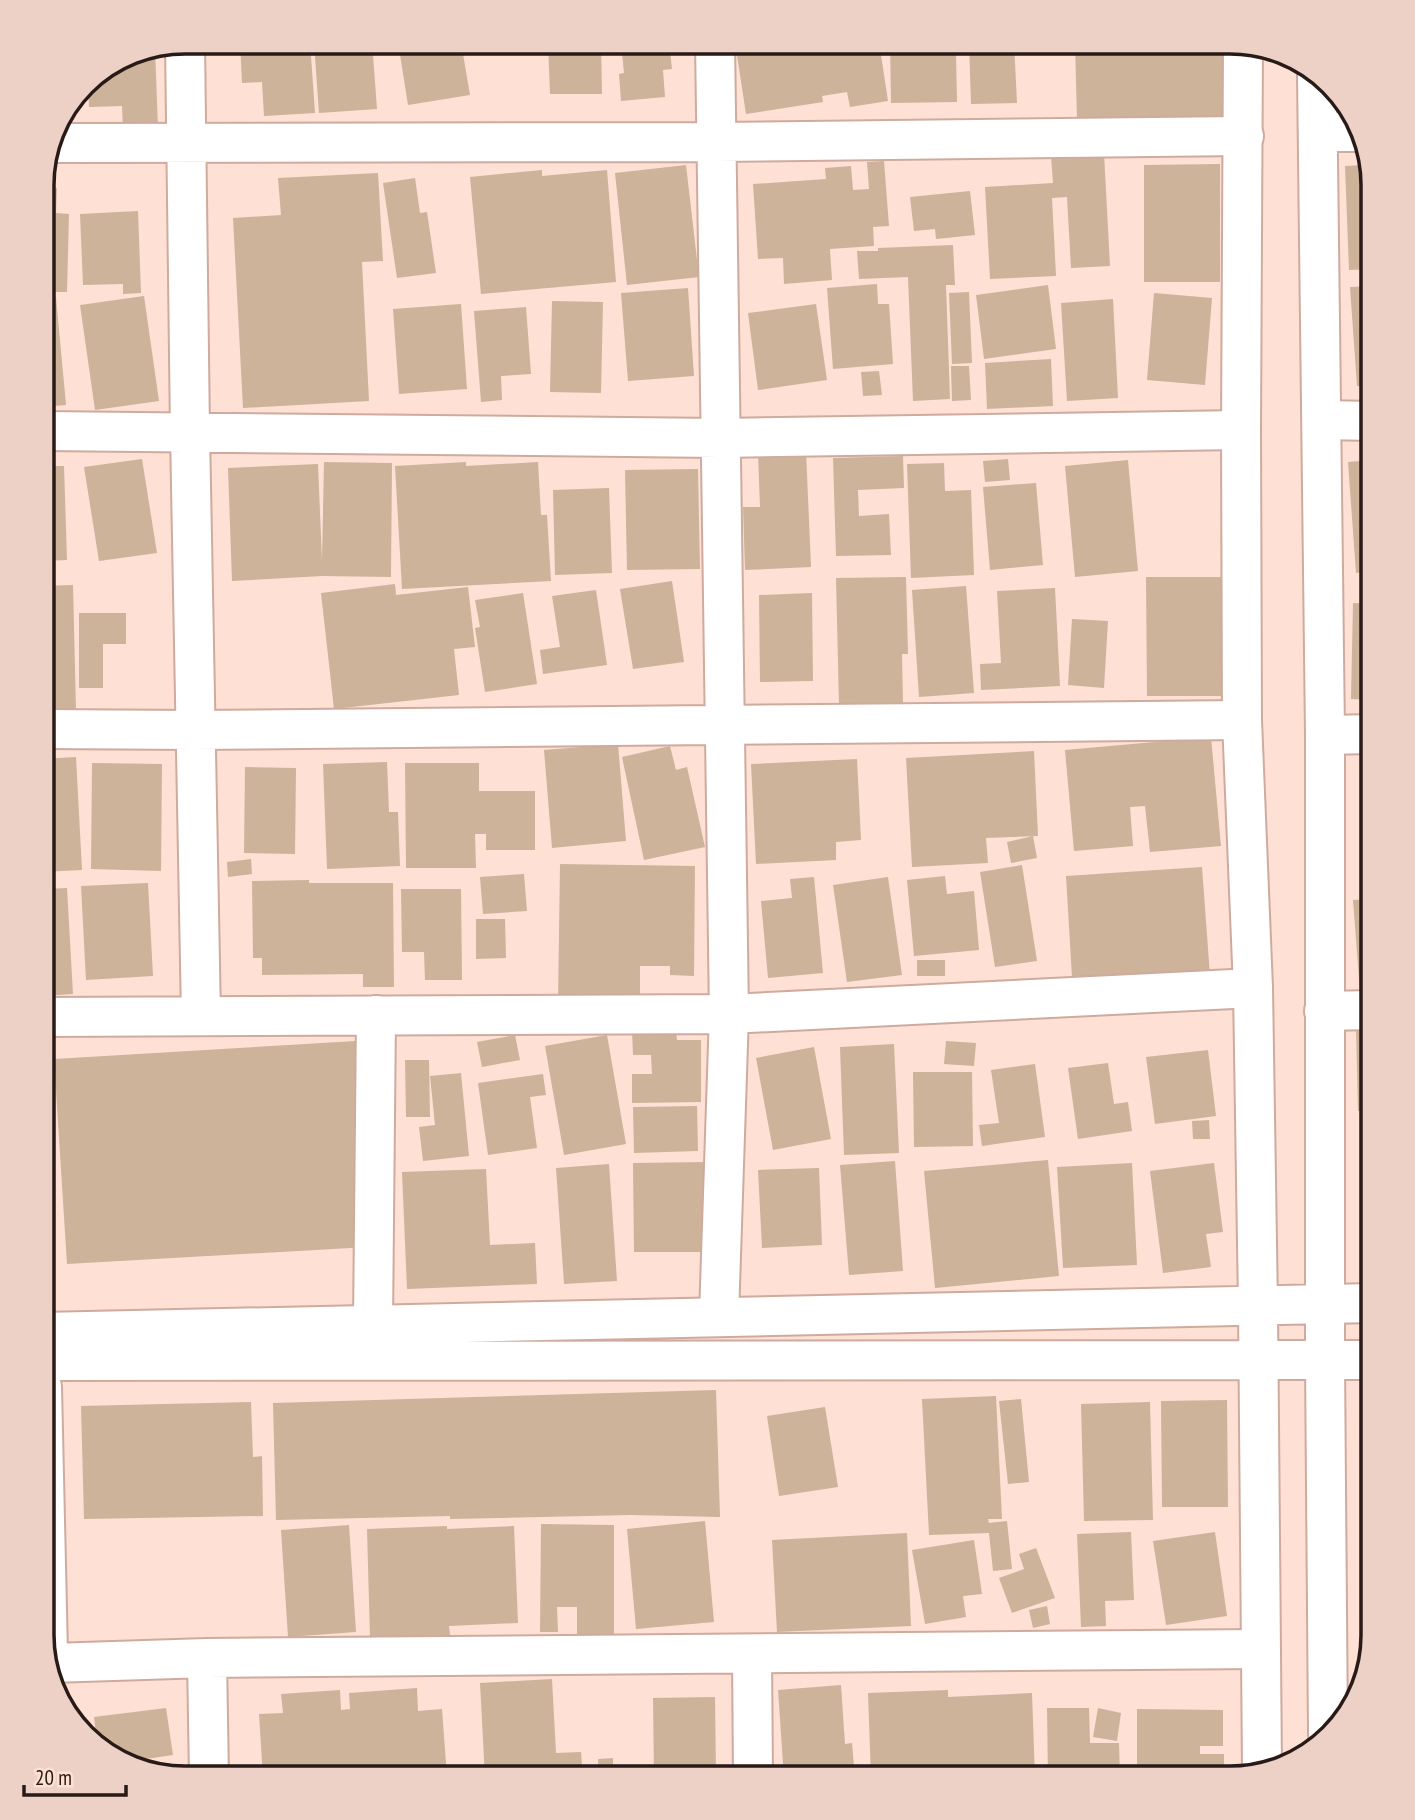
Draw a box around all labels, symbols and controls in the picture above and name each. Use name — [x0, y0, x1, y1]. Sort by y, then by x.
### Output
scale bar — [24, 1754, 126, 1798]
text: 20 m — [35, 1764, 72, 1791]

